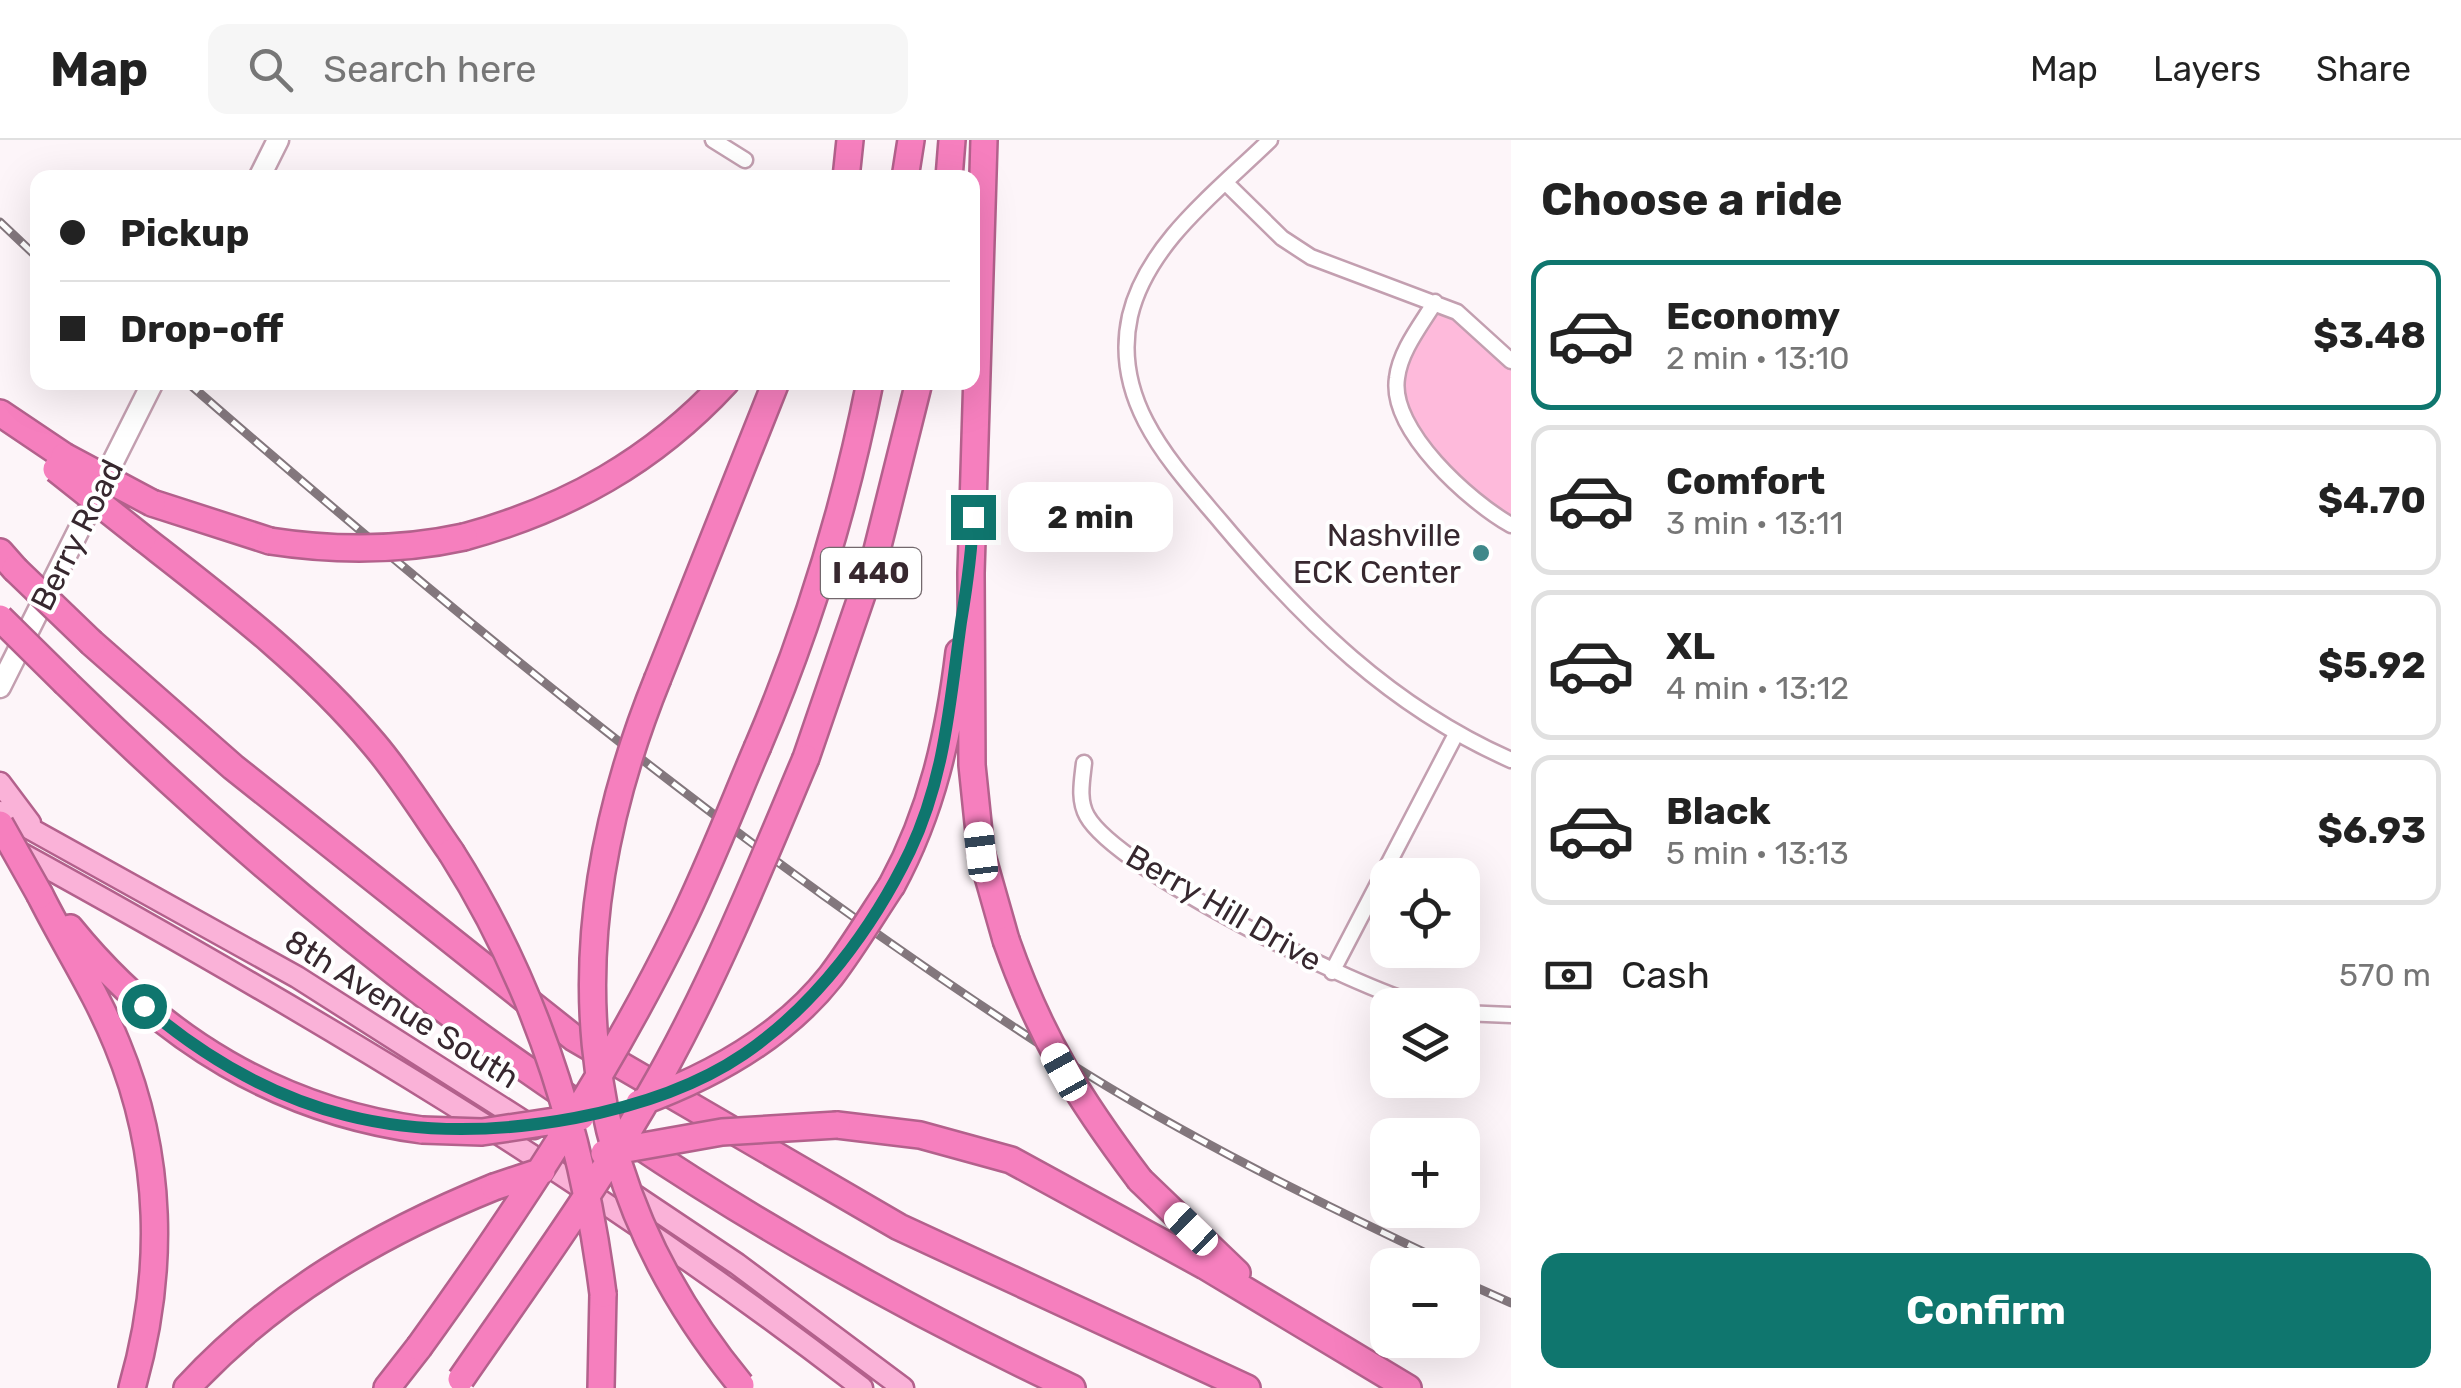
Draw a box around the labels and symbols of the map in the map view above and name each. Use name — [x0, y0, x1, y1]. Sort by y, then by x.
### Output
street label: Berry Road — [23, 453, 131, 617]
callout: 2 min — [1008, 482, 1173, 552]
route end — [951, 495, 996, 540]
place label: Nashville ECK Center — [1293, 516, 1461, 591]
marker: Nashville ECK Center — [1470, 542, 1492, 564]
road number: I 440 — [821, 548, 921, 598]
car — [962, 820, 1000, 884]
street label: Berry Hill Drive — [1120, 837, 1328, 979]
street label: 8th Avenue South — [278, 922, 526, 1096]
route start — [122, 984, 167, 1029]
car — [1036, 1038, 1092, 1106]
car — [1159, 1197, 1223, 1261]

